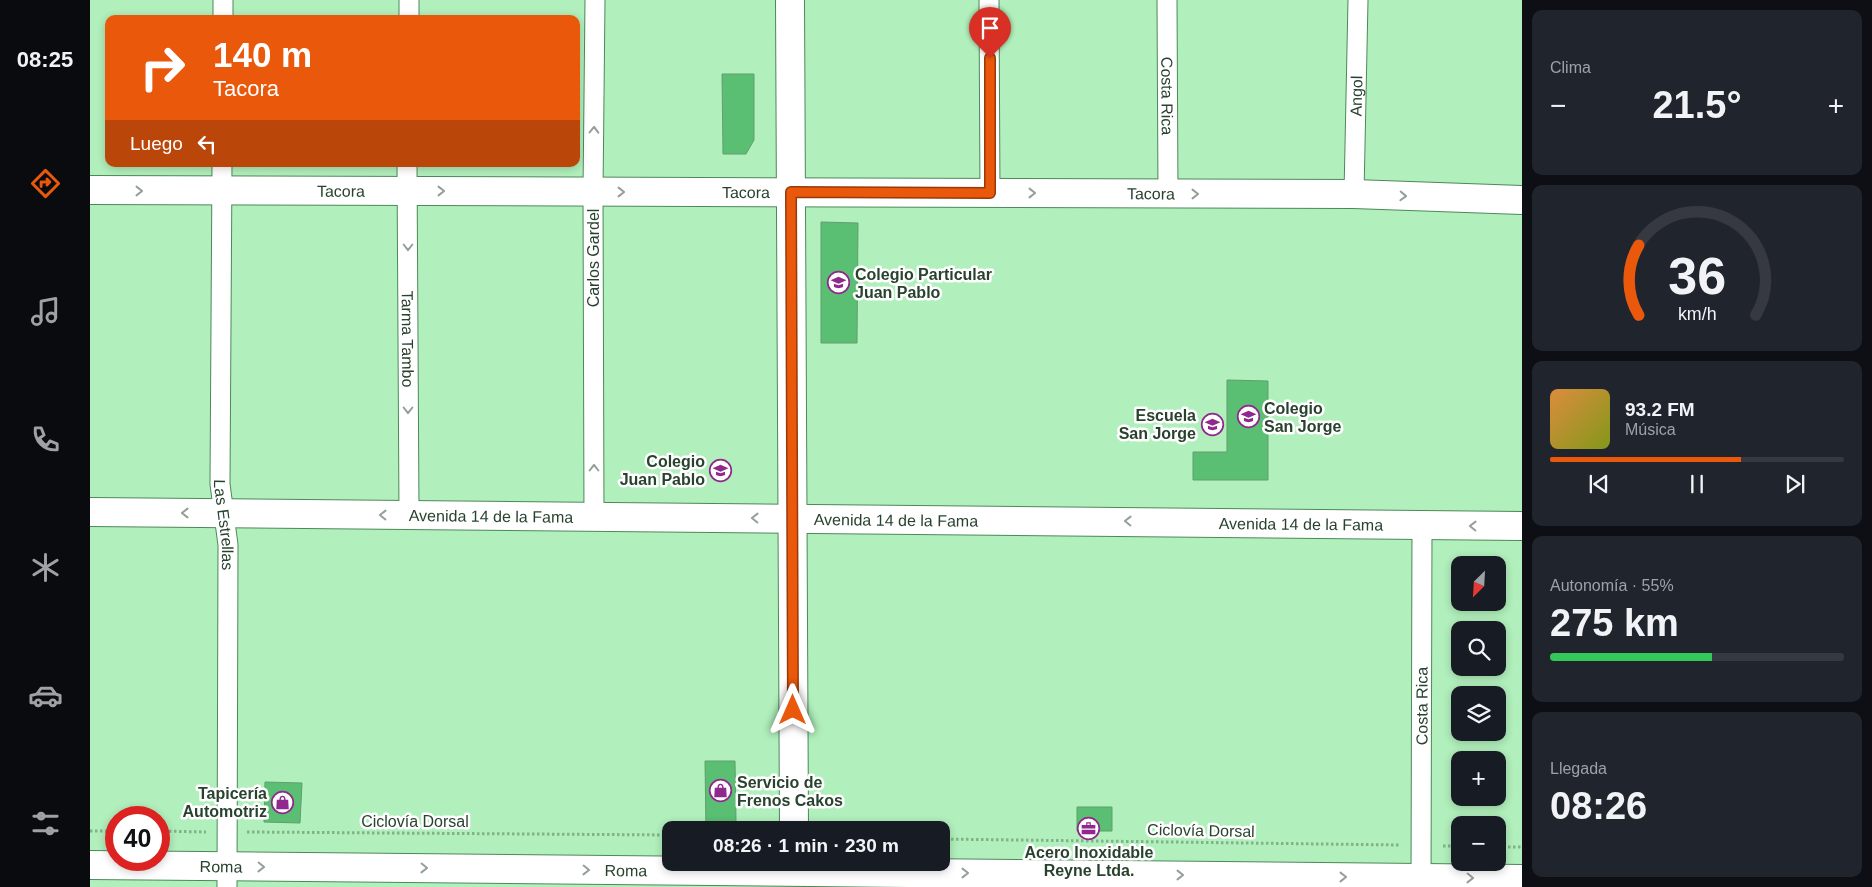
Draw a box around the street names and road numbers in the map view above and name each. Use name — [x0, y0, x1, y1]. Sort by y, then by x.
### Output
street label: Costa Rica — [1158, 57, 1176, 135]
street label: Angol — [1348, 75, 1365, 117]
street label: Tacora — [317, 183, 365, 200]
street label: Tacora — [722, 184, 770, 201]
street label: Tacora — [1127, 185, 1175, 202]
street label: Carlos Gardel — [585, 209, 602, 307]
street label: Tarma Tambo — [399, 291, 416, 387]
street label: Las Estrellas — [211, 479, 236, 570]
street label: Avenida 14 de la Fama — [409, 507, 573, 526]
street label: Avenida 14 de la Fama — [814, 511, 978, 530]
street label: Avenida 14 de la Fama — [1219, 515, 1383, 534]
street label: Costa Rica — [1413, 667, 1431, 745]
street label: Ciclovía Dorsal — [361, 813, 469, 830]
street label: Ciclovía Dorsal — [1147, 821, 1255, 840]
street label: Roma — [200, 858, 243, 875]
street label: Roma — [605, 862, 647, 879]

